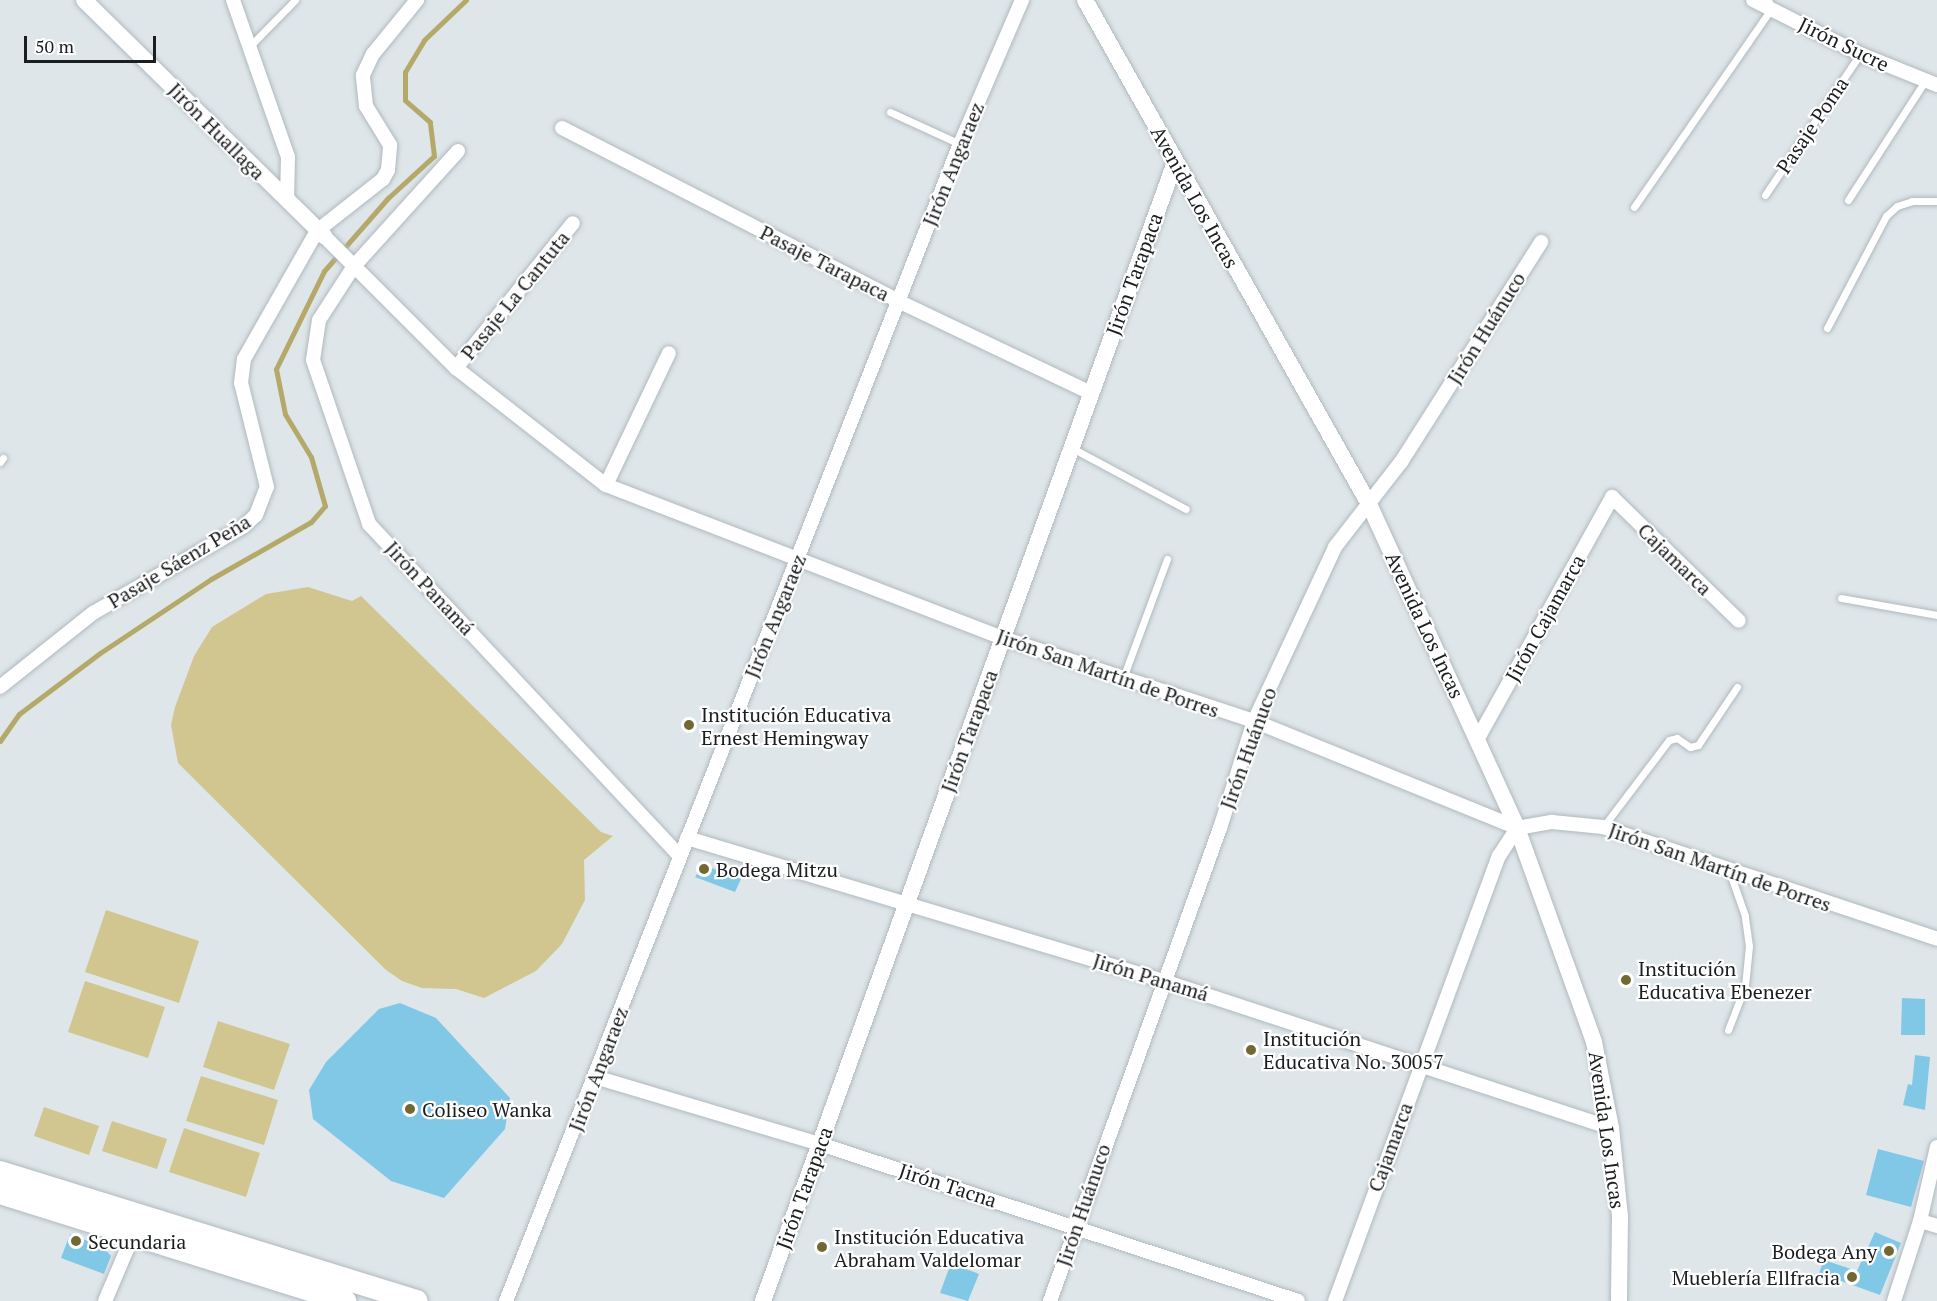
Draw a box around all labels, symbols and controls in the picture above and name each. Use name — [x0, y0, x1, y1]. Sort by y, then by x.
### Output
street label: Jirón Sucre — [1795, 12, 1893, 76]
scale bar — [27, 24, 159, 62]
text: 50 m — [35, 34, 74, 58]
street label: Pasaje Poma — [1771, 72, 1853, 178]
street label: Jirón Huallaga — [164, 78, 270, 184]
street label: Jirón Angaraez — [917, 98, 989, 230]
street label: Avenida Los Incas — [1146, 122, 1244, 272]
street label: Jirón Tarapaca — [1101, 209, 1167, 339]
street label: Pasaje Tarapaca — [756, 220, 894, 306]
street label: Pasaje La Cantuta — [456, 226, 574, 364]
street label: Jirón Huánuco — [1442, 267, 1530, 389]
street label: Pasaje Sáenz Peña — [103, 509, 255, 613]
street label: Cajamarca — [1633, 518, 1717, 600]
street label: Jirón Panamá — [380, 536, 480, 640]
street label: Avenida Los Incas — [1381, 548, 1469, 702]
street label: Jirón Angaraez — [739, 550, 811, 682]
street label: Jirón Cajamarca — [1500, 550, 1590, 686]
street label: Jirón San Martín de Porres — [994, 624, 1222, 722]
street label: Jirón Tarapaca — [936, 666, 1002, 796]
street label: Jirón Huánuco — [1215, 684, 1281, 812]
place label: Institución Educativa Ernest Hemingway — [701, 702, 891, 749]
marker: Institución Educativa Ernest Hemingway — [682, 718, 696, 732]
street label: Jirón San Martín de Porres — [1606, 818, 1834, 916]
place label: Bodega Mitzu — [716, 857, 838, 881]
marker: Bodega Mitzu — [697, 862, 711, 876]
street label: Jirón Panamá — [1090, 948, 1212, 1006]
place label: Institución Educativa Ebenezer — [1638, 957, 1812, 1004]
marker: Institución Educativa Ebenezer — [1619, 973, 1633, 987]
street label: Jirón Angaraez — [563, 1003, 633, 1135]
place label: Institución Educativa No. 30057 — [1263, 1026, 1445, 1073]
marker: Institución Educativa No. 30057 — [1244, 1043, 1258, 1057]
street label: Avenida Los Incas — [1584, 1050, 1630, 1210]
place label: Coliseo Wanka — [422, 1097, 552, 1121]
street label: Cajamarca — [1363, 1099, 1417, 1195]
marker: Coliseo Wanka — [403, 1102, 417, 1116]
street label: Jirón Tarapaca — [771, 1123, 837, 1253]
street label: Jirón Huánuco — [1051, 1141, 1115, 1269]
street label: Jirón Tacna — [896, 1158, 1000, 1212]
place label: Institución Educativa Abraham Valdelomar — [834, 1224, 1024, 1271]
place label: Secundaria — [88, 1229, 186, 1253]
marker: Secundaria — [69, 1234, 83, 1248]
place label: Bodega Any — [1771, 1239, 1877, 1263]
marker: Institución Educativa Abraham Valdelomar — [815, 1240, 829, 1254]
marker: Bodega Any — [1882, 1244, 1896, 1258]
place label: Mueblería Ellfracia — [1672, 1265, 1840, 1289]
marker: Mueblería Ellfracia — [1845, 1270, 1859, 1284]

